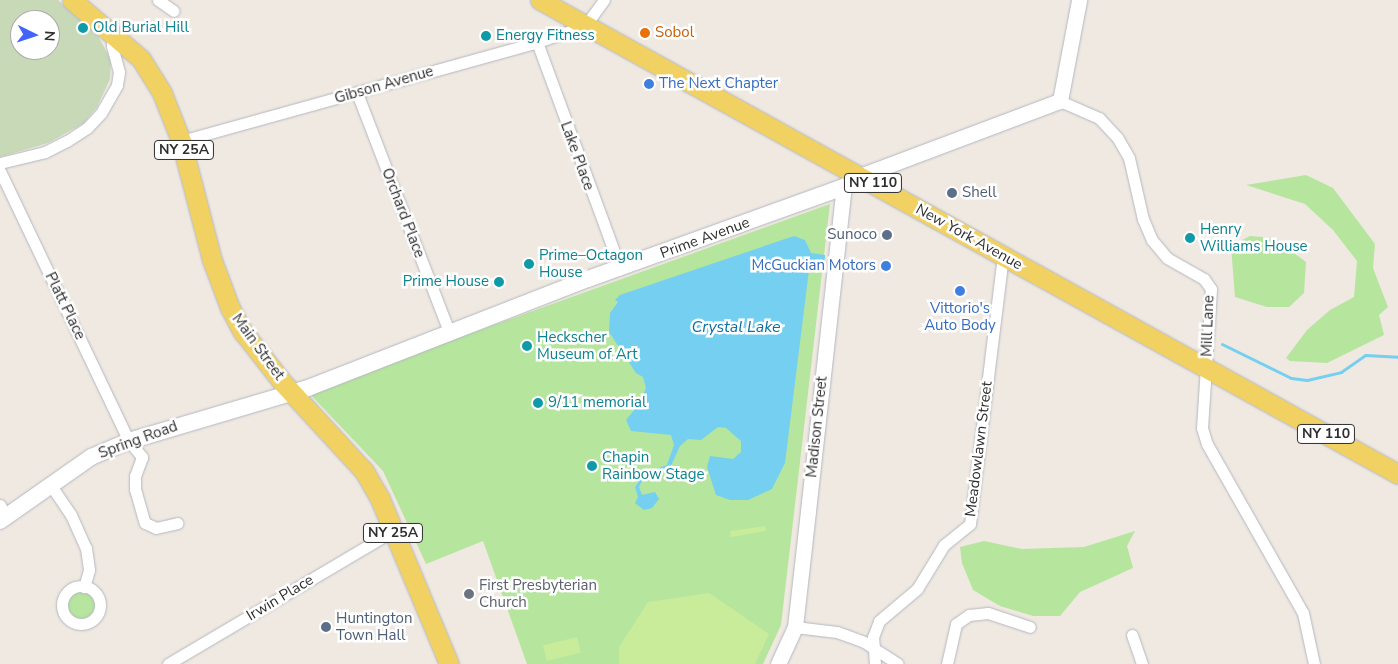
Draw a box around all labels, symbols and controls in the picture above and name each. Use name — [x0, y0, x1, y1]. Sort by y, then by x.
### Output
north arrow — [10, 10, 60, 60]
place label: Old Burial Hill — [93, 19, 189, 37]
marker: Old Burial Hill — [77, 22, 89, 34]
place label: Sobol — [655, 24, 694, 42]
place label: Energy Fitness — [496, 27, 595, 45]
marker: Sobol — [639, 27, 651, 39]
text: N — [40, 30, 59, 42]
marker: Energy Fitness — [480, 30, 492, 42]
street label: Gibson Avenue — [332, 62, 436, 108]
place label: The Next Chapter — [659, 75, 778, 93]
marker: The Next Chapter — [643, 78, 655, 90]
street label: Lake Place — [556, 119, 598, 193]
road number: NY 25A — [153, 138, 215, 162]
street label: Orchard Place — [378, 166, 428, 260]
road number: NY 110 — [843, 172, 903, 194]
place label: Shell — [962, 184, 997, 202]
marker: Shell — [946, 187, 958, 199]
street label: New York Avenue — [912, 200, 1026, 274]
street label: Prime Avenue — [658, 213, 752, 263]
place label: Henry Williams House — [1200, 220, 1308, 255]
place label: Sunoco — [827, 226, 877, 244]
marker: Sunoco — [881, 229, 893, 241]
marker: Henry Williams House — [1184, 232, 1196, 244]
place label: Prime–Octagon House — [539, 246, 643, 281]
place label: McGuckian Motors — [752, 257, 876, 275]
marker: Prime–Octagon House — [523, 258, 535, 270]
marker: McGuckian Motors — [880, 260, 892, 272]
street label: Platt Place — [41, 269, 89, 343]
place label: Prime House — [403, 273, 489, 291]
marker: Prime House — [493, 276, 505, 288]
marker: Vittorio's Auto Body — [954, 285, 966, 297]
street label: Mill Lane — [1198, 295, 1218, 357]
place label: Vittorio's Auto Body — [924, 299, 996, 334]
street label: Main Street — [228, 310, 288, 384]
water label: Crystal Lake — [691, 317, 781, 337]
place label: Heckscher Museum of Art — [537, 328, 638, 363]
marker: Heckscher Museum of Art — [521, 340, 533, 352]
street label: Madison Street — [803, 375, 831, 479]
street label: Meadowlawn Street — [962, 380, 996, 518]
place label: 9/11 memorial — [548, 394, 646, 412]
marker: 9/11 memorial — [532, 397, 544, 409]
street label: Spring Road — [96, 417, 180, 463]
road number: NY 110 — [1296, 422, 1356, 446]
place label: Chapin Rainbow Stage — [602, 448, 705, 483]
marker: Chapin Rainbow Stage — [586, 460, 598, 472]
road number: NY 25A — [362, 522, 424, 544]
street label: Irwin Place — [243, 571, 317, 625]
place label: First Presbyterian Church — [479, 576, 597, 611]
marker: First Presbyterian Church — [463, 588, 475, 600]
place label: Huntington Town Hall — [336, 609, 412, 644]
marker: Huntington Town Hall — [320, 621, 332, 633]

